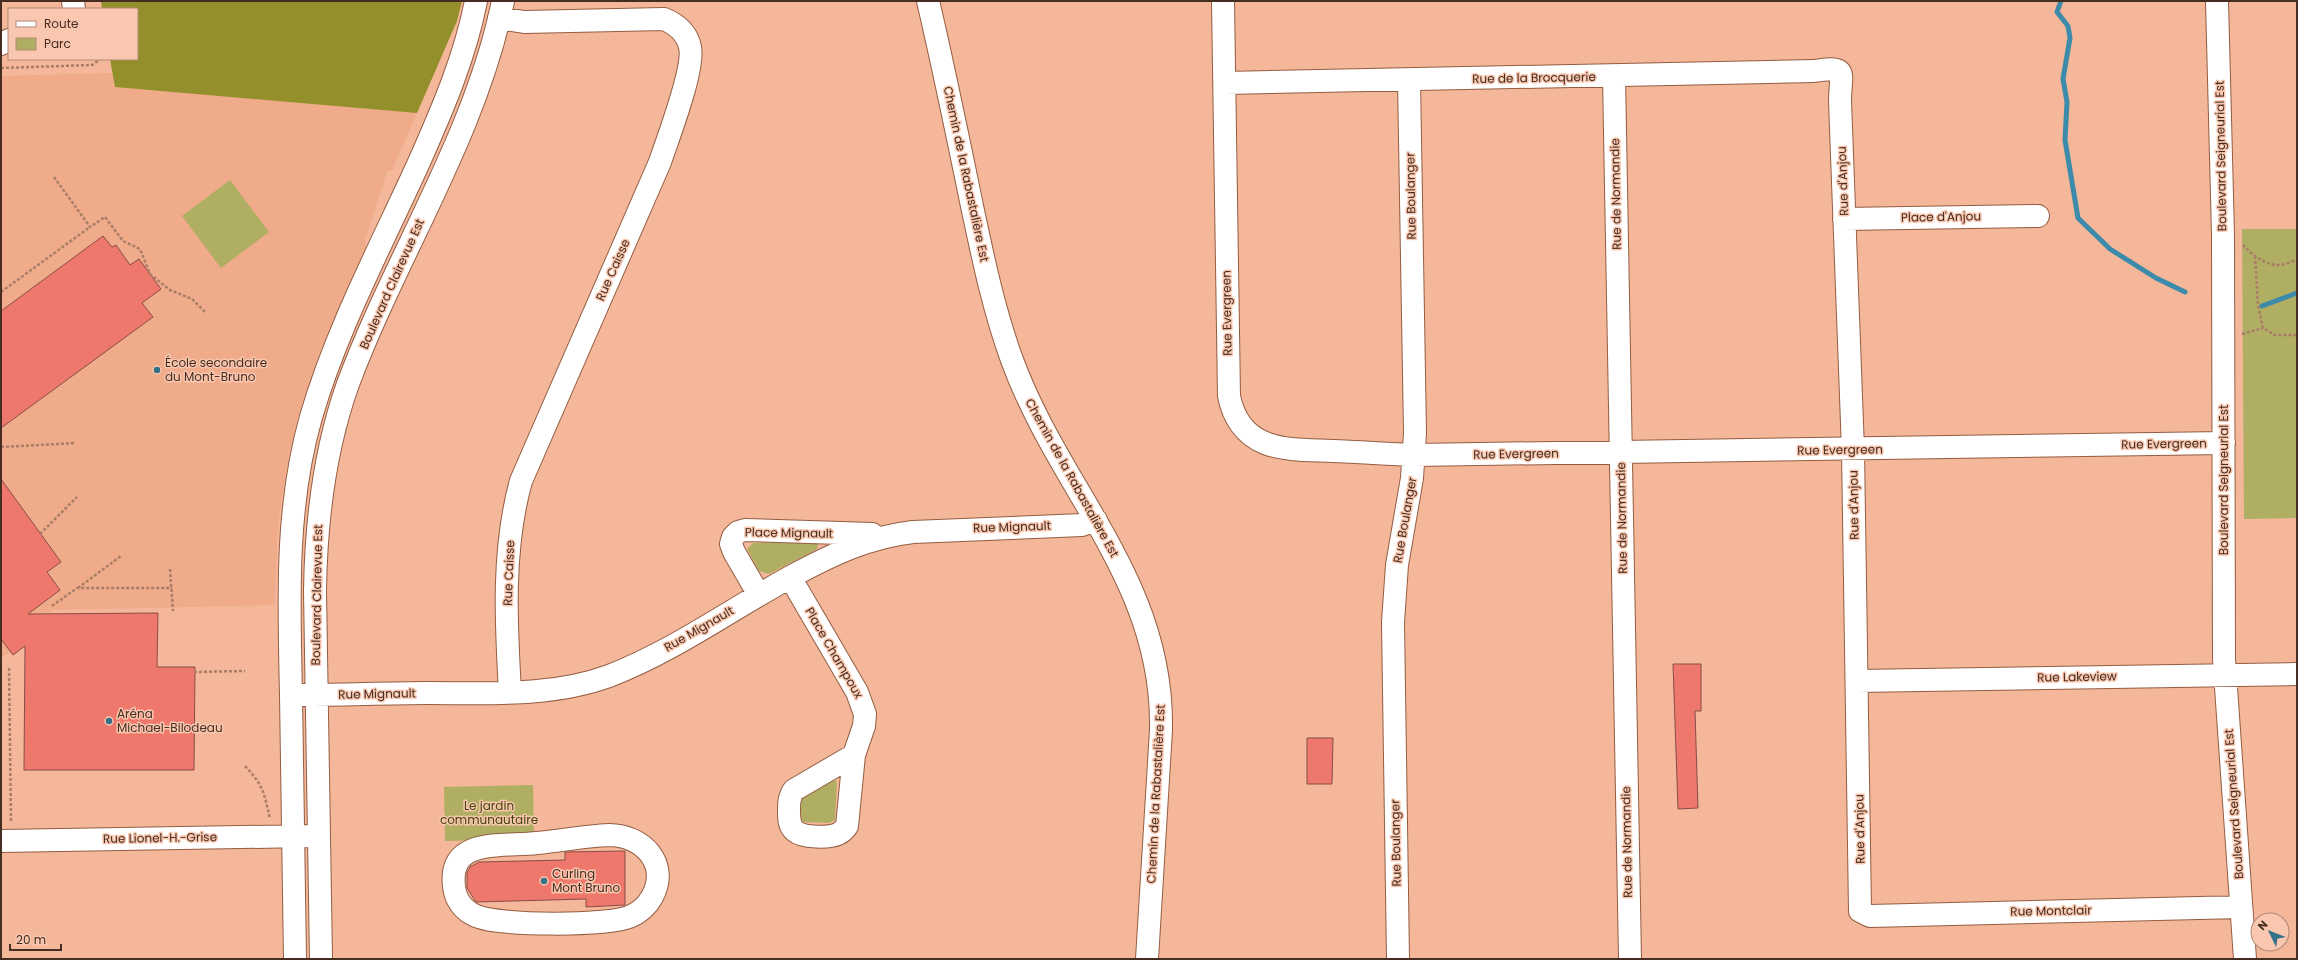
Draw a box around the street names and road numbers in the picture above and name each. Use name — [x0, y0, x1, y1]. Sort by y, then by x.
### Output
street label: Rue de la Brocquerie — [1472, 68, 1596, 87]
street label: Boulevard Seigneurial Est — [2211, 81, 2230, 231]
street label: Chemin de la Rabastalière Est — [940, 84, 993, 263]
street label: Rue de Normandie — [1606, 138, 1625, 250]
street label: Rue d'Anjou — [1833, 146, 1852, 216]
street label: Rue Boulanger — [1401, 152, 1420, 240]
street label: Place d'Anjou — [1901, 207, 1981, 226]
street label: Boulevard Clairevue Est — [355, 216, 428, 352]
street label: Rue Caisse — [591, 236, 634, 303]
street label: Rue Evergreen — [1217, 270, 1236, 356]
street label: Chemin de la Rabastalière Est — [1022, 395, 1123, 560]
street label: Boulevard Seigneurial Est — [2215, 405, 2232, 555]
street label: Rue Evergreen — [2121, 434, 2207, 453]
street label: Rue Evergreen — [1797, 440, 1883, 459]
street label: Rue Evergreen — [1473, 444, 1559, 463]
street label: Rue de Normandie — [1612, 462, 1631, 574]
street label: Rue d'Anjou — [1844, 470, 1863, 540]
street label: Rue Boulanger — [1389, 475, 1421, 564]
street label: Rue Mignault — [973, 517, 1051, 536]
street label: Place Mignault — [745, 523, 833, 542]
street label: Boulevard Clairevue Est — [307, 524, 326, 666]
street label: Rue Caisse — [499, 540, 518, 606]
street label: Rue Mignault — [661, 602, 737, 655]
street label: Place Champoux — [801, 604, 868, 702]
street label: Rue Lakeview — [2037, 667, 2117, 686]
street label: Rue Mignault — [338, 684, 416, 703]
street label: Chemin de la Rabastalière Est — [1142, 704, 1169, 884]
street label: Boulevard Seigneurial Est — [2220, 728, 2247, 880]
street label: Rue de Normandie — [1617, 786, 1636, 898]
street label: Rue d'Anjou — [1850, 794, 1869, 864]
street label: Rue Boulanger — [1386, 799, 1405, 887]
street label: Rue Lionel-H.-Grise — [103, 828, 217, 847]
street label: Rue Montclair — [2010, 901, 2092, 920]

